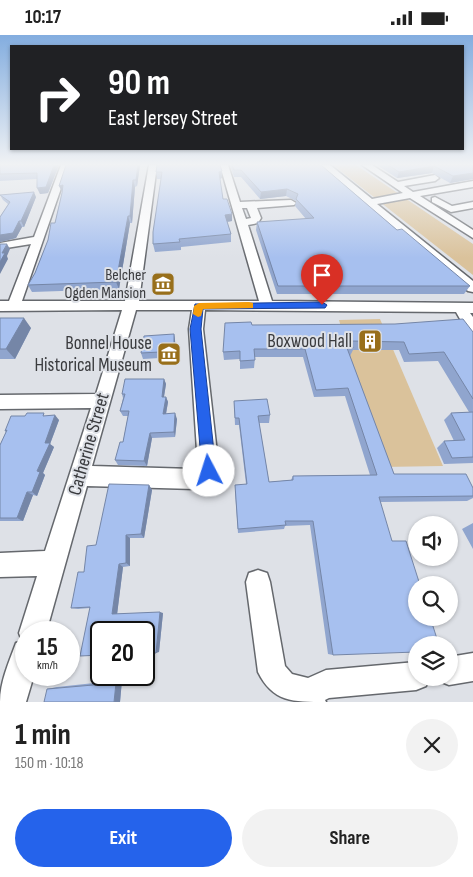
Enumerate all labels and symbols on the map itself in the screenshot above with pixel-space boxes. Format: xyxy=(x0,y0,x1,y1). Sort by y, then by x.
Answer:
pin xyxy=(301,254,343,305)
place label: Belcher Ogden Mansion xyxy=(65,266,146,303)
museum icon: Belcher Ogden Mansion xyxy=(150,271,176,297)
building icon: Boxwood Hall xyxy=(357,328,383,354)
place label: Boxwood Hall xyxy=(267,330,352,353)
place label: Bonnel House Historical Museum xyxy=(34,332,152,377)
museum icon: Bonnel House Historical Museum xyxy=(156,341,182,367)
street label: Catherine Street xyxy=(63,390,115,498)
position arrow xyxy=(182,444,234,496)
speed limit sign: 20 xyxy=(90,621,155,686)

